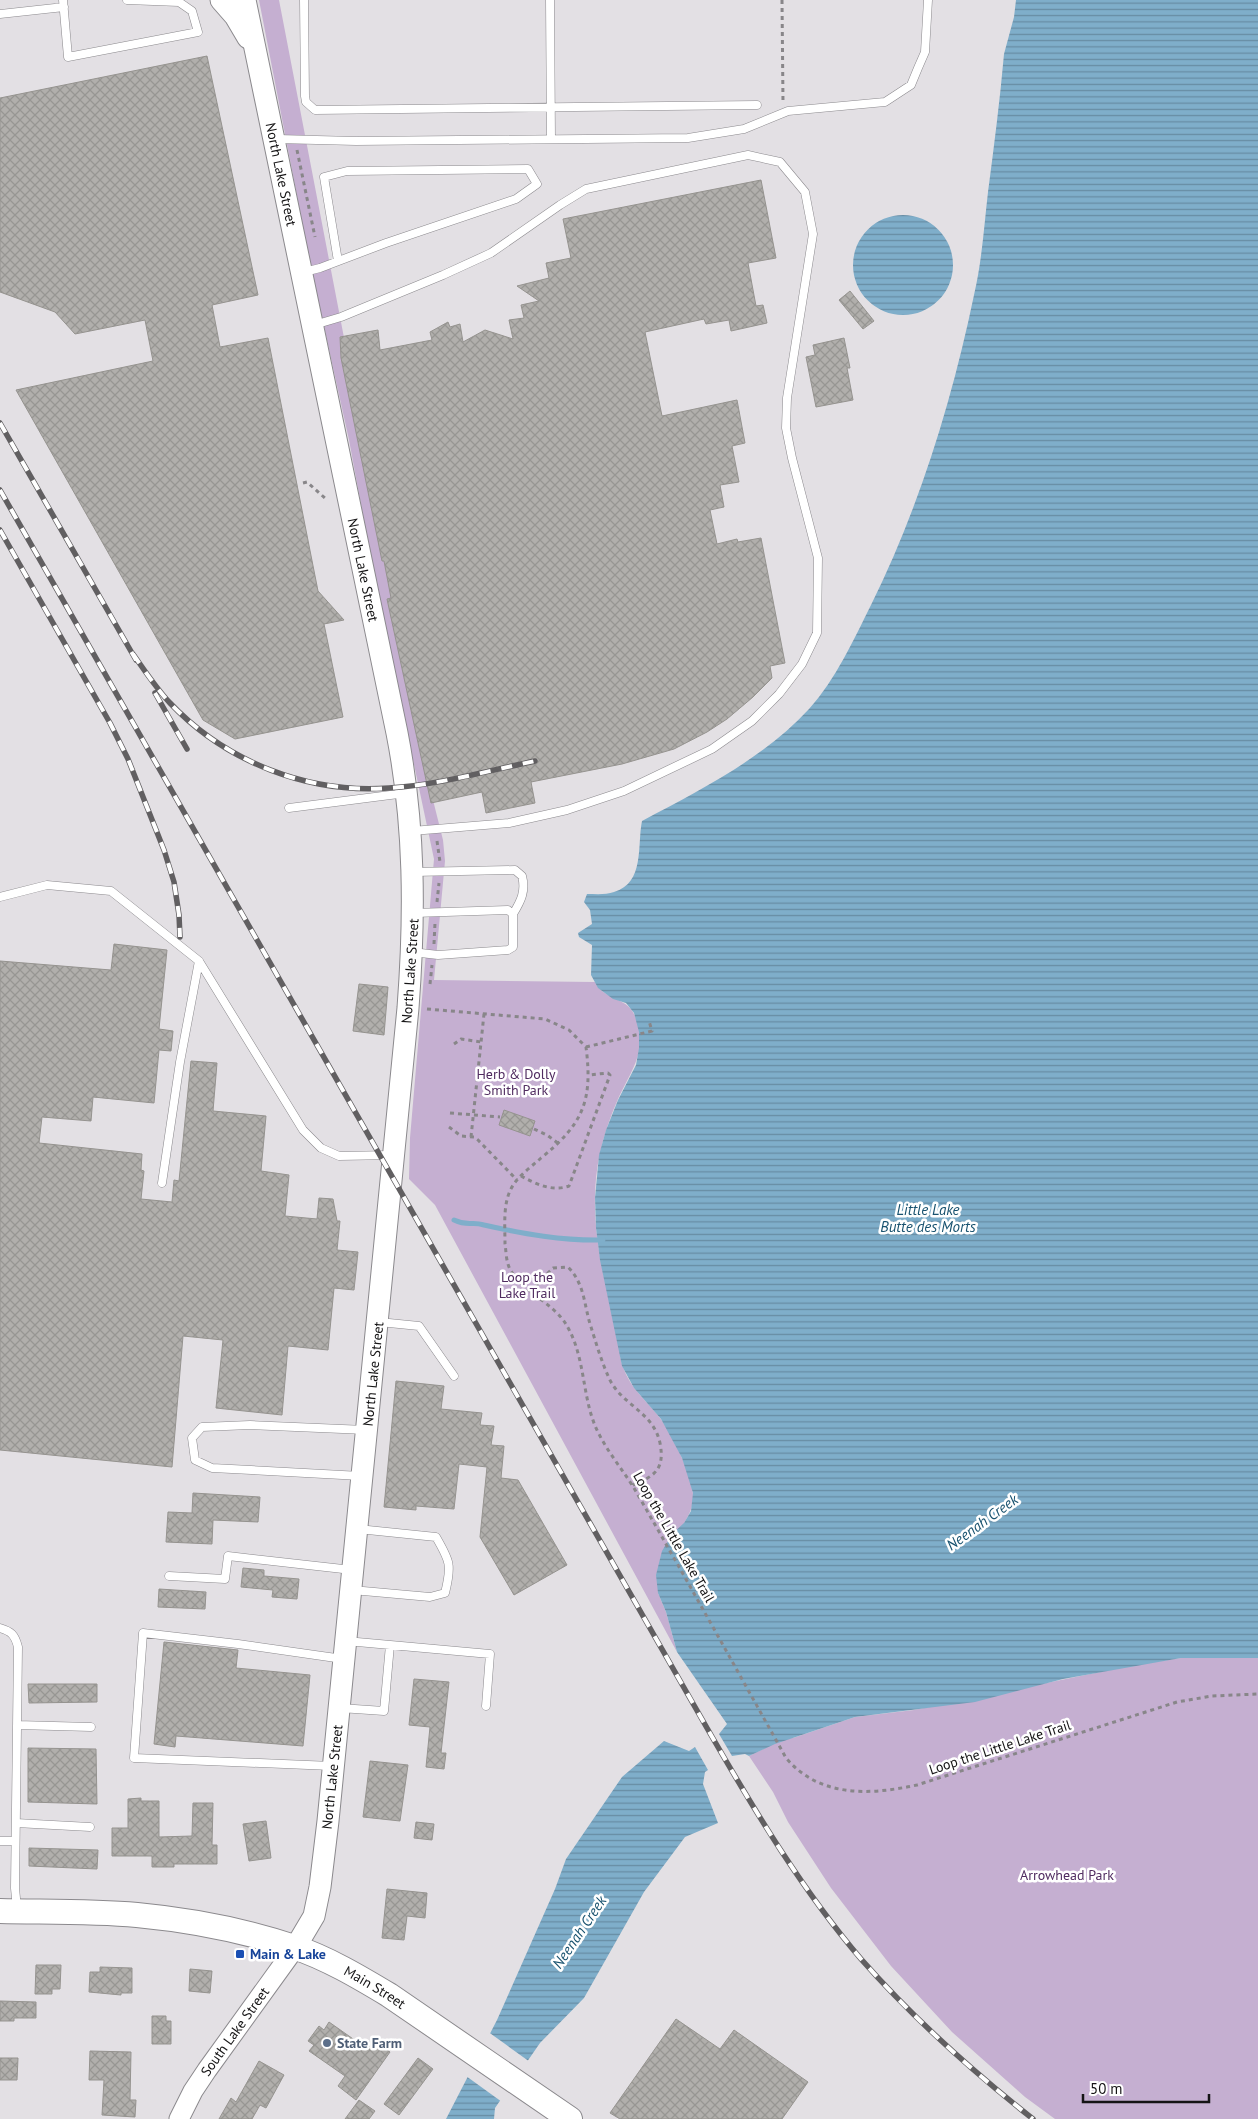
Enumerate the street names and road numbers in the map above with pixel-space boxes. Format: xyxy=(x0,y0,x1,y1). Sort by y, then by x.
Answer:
street label: North Lake Street xyxy=(262,121,301,228)
street label: North Lake Street xyxy=(344,516,383,624)
street label: North Lake Street xyxy=(397,918,423,1024)
street label: North Lake Street xyxy=(359,1320,387,1427)
street label: Loop the Little Lake Trail xyxy=(629,1468,719,1606)
street label: Loop the Little Lake Trail xyxy=(927,1716,1073,1778)
street label: North Lake Street xyxy=(318,1723,346,1830)
street label: Main Street xyxy=(341,1962,409,2013)
street label: South Lake Street xyxy=(196,1983,273,2080)

